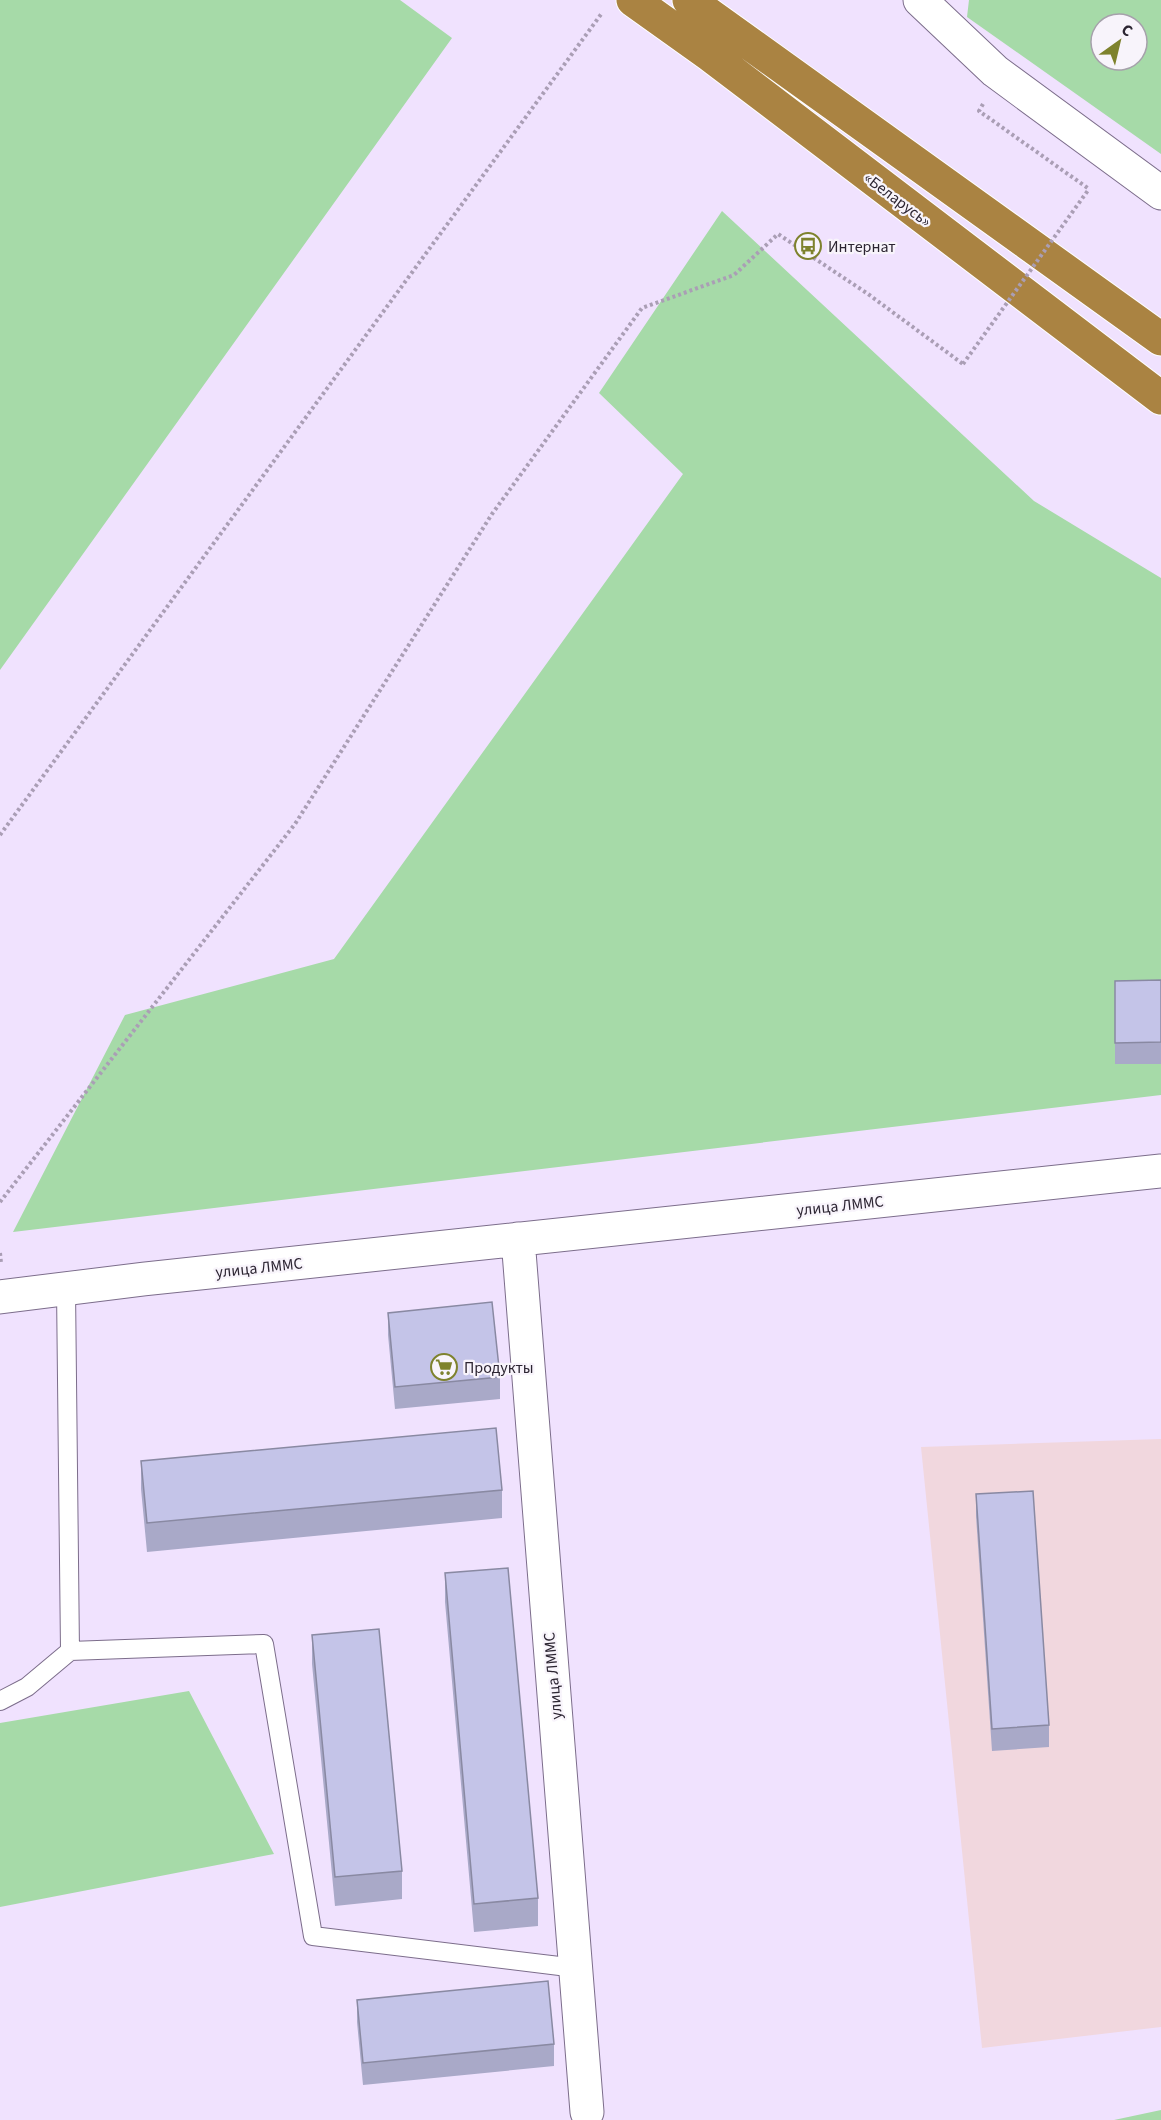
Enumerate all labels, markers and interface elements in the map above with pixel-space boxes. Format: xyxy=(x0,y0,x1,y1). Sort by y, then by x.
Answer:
north arrow xyxy=(1089,12,1149,72)
text: С xyxy=(1117,19,1137,42)
street label: «Беларусь» xyxy=(859,167,936,232)
bus stop icon: Интернат xyxy=(793,231,823,261)
place label: Интернат xyxy=(828,236,896,258)
street label: улица ЛММС xyxy=(795,1190,885,1222)
street label: улица ЛММС xyxy=(214,1252,304,1284)
supermarket icon: Продукты xyxy=(429,1352,459,1382)
place label: Продукты xyxy=(464,1357,534,1379)
street label: улица ЛММС xyxy=(538,1631,568,1721)

